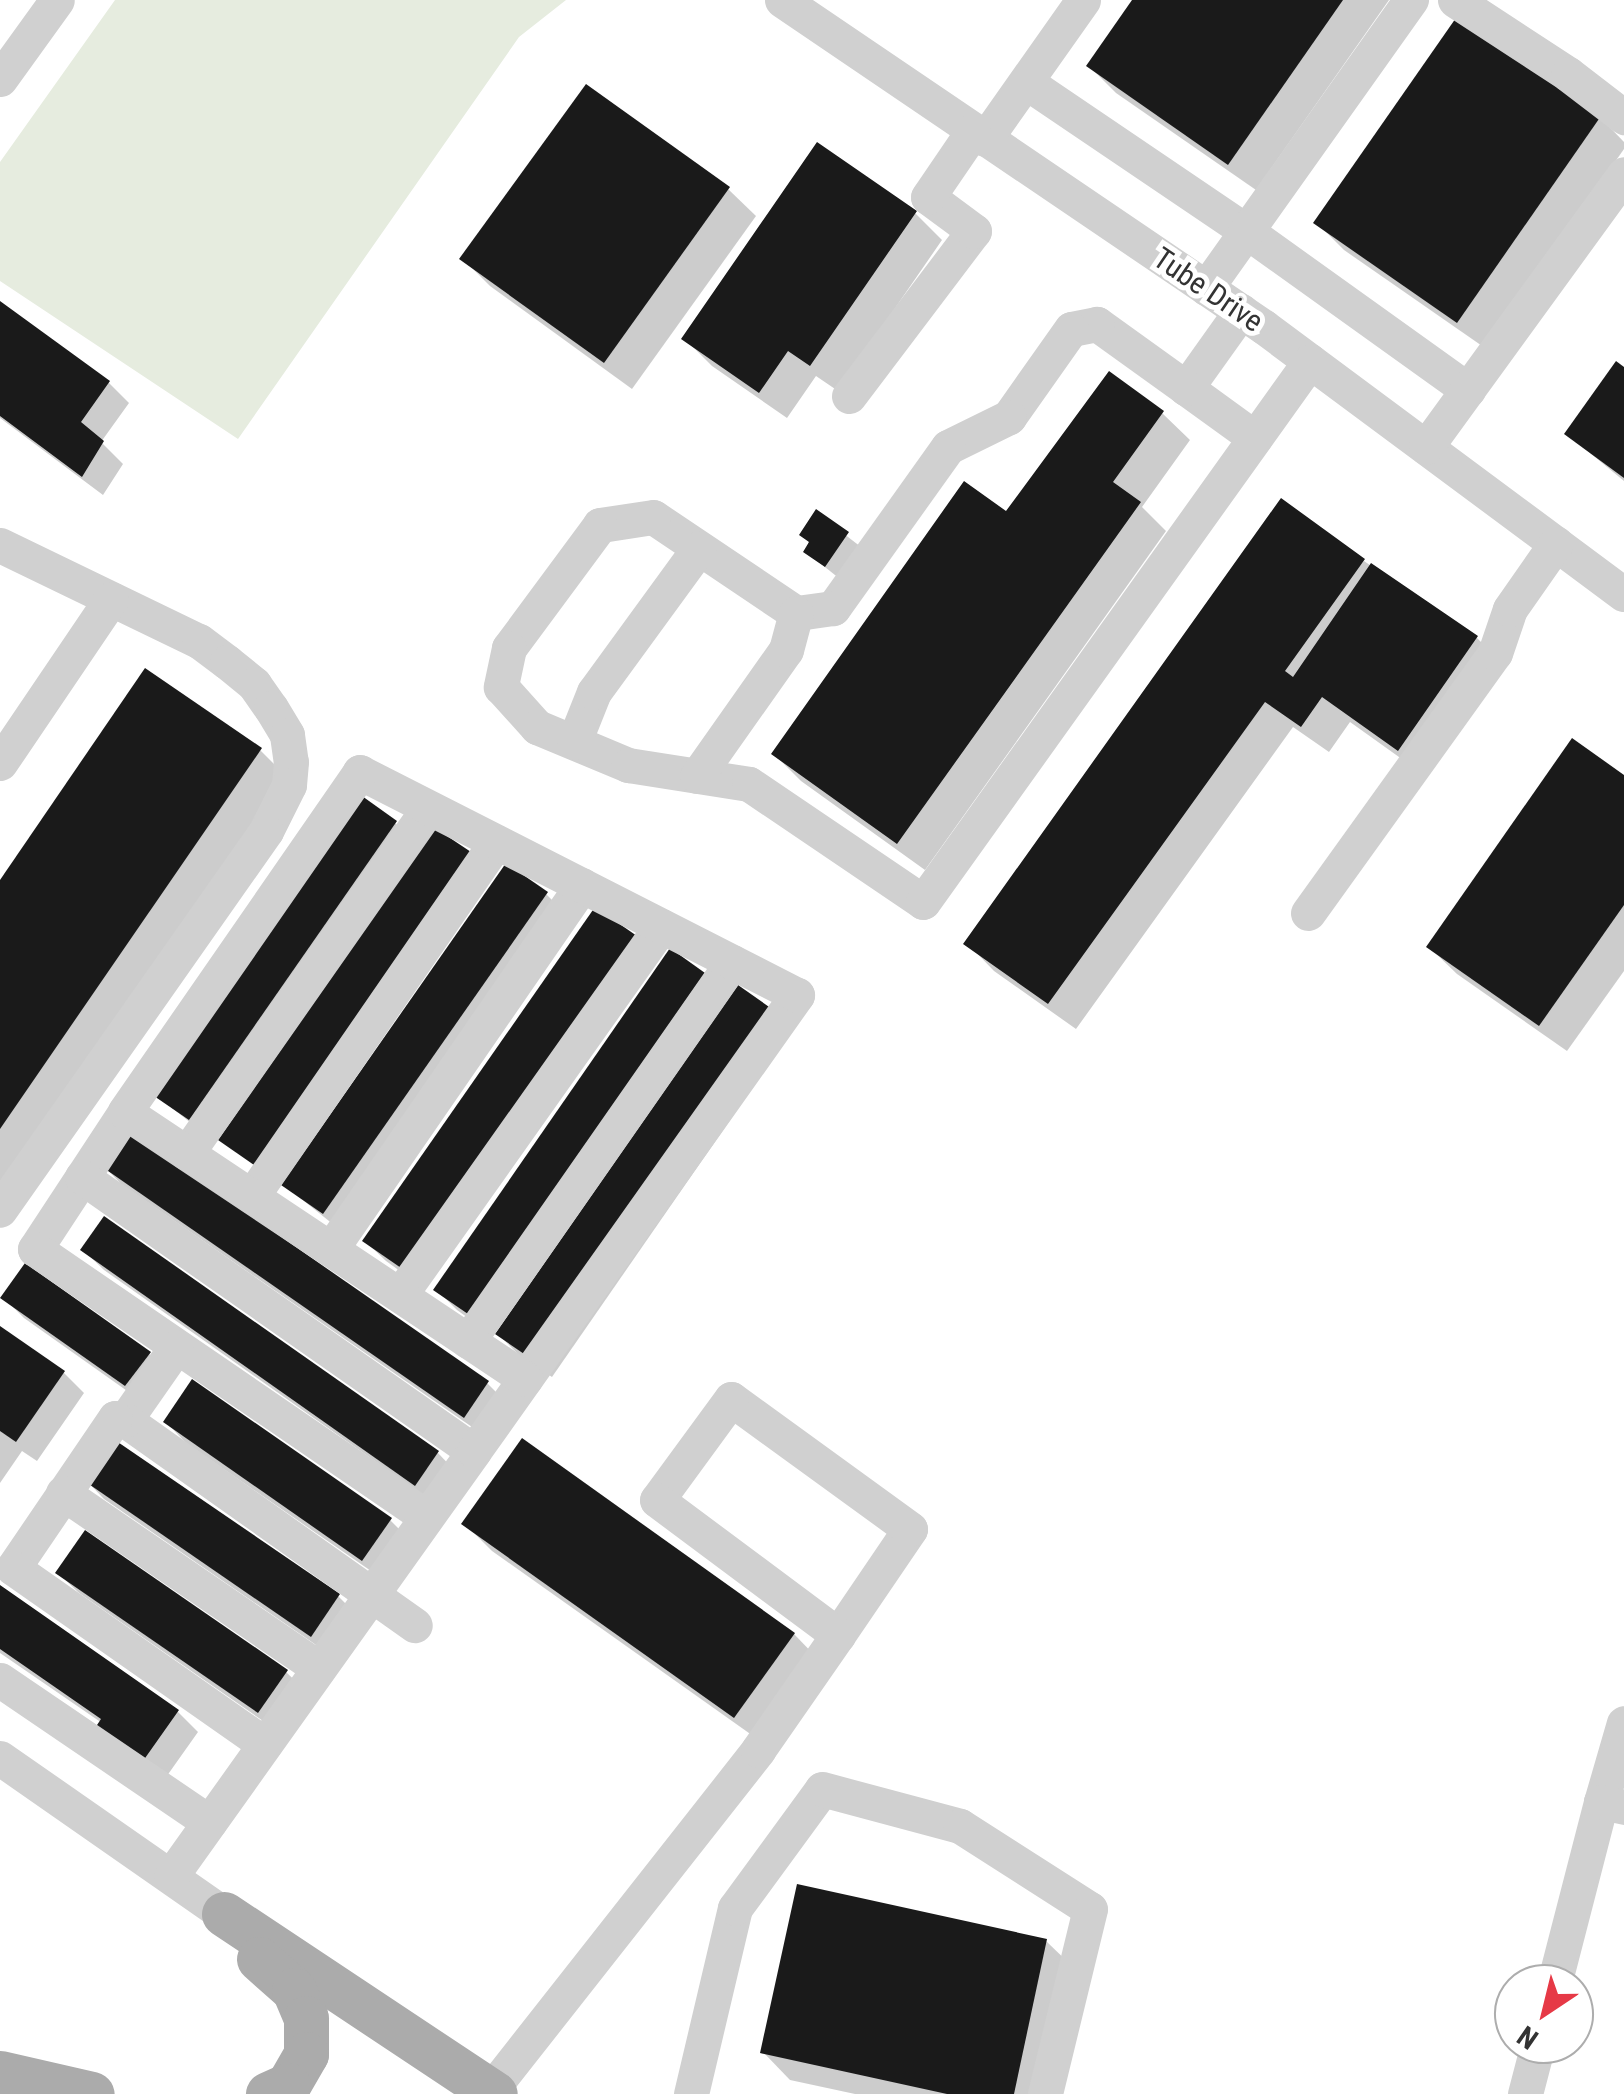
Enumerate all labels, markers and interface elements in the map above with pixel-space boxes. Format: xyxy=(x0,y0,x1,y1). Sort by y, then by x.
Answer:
street label: Tube Drive xyxy=(1146,240,1270,340)
north arrow xyxy=(1494,1964,1594,2064)
text: N xyxy=(1511,2019,1544,2056)

